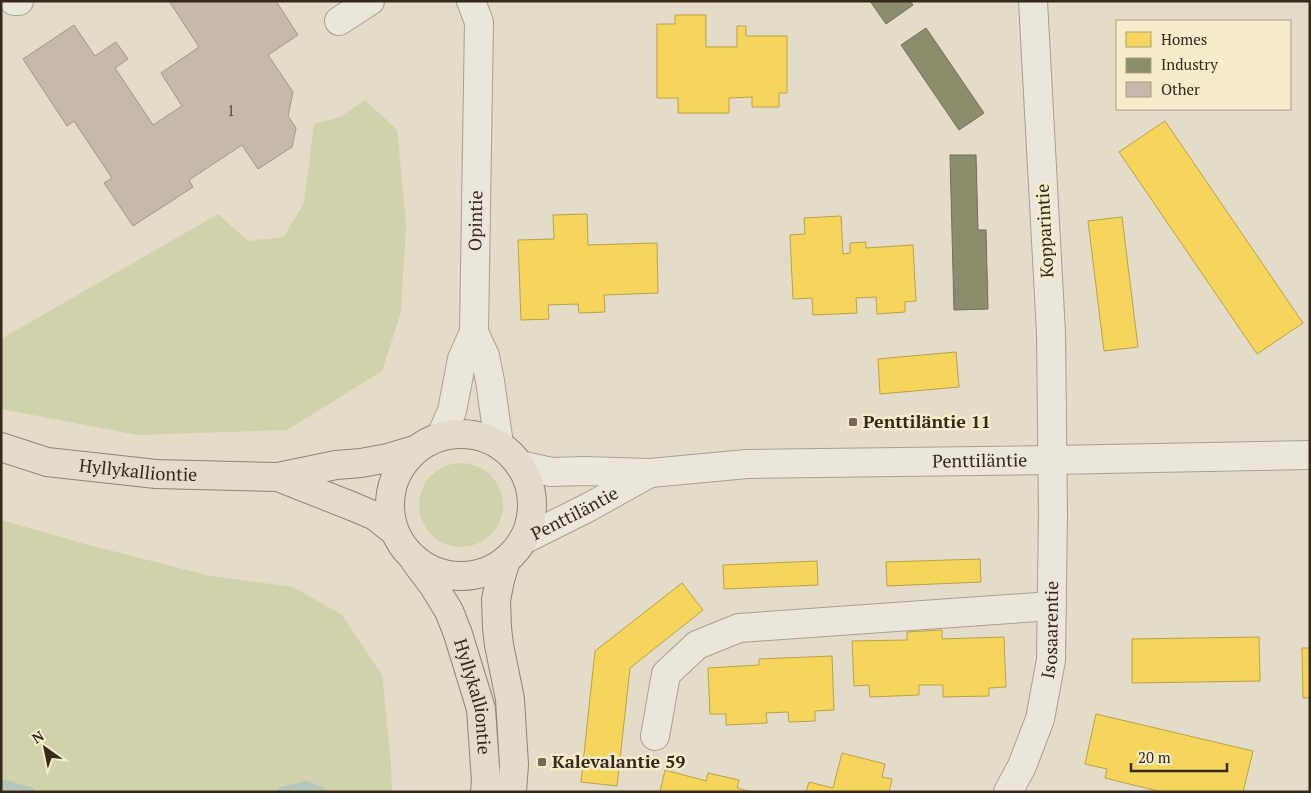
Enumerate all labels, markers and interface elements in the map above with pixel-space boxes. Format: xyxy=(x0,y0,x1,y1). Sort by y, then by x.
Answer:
legend xyxy=(1116,20,1291,110)
text: Homes xyxy=(1161,29,1207,49)
text: Industry xyxy=(1161,54,1218,74)
text: Other xyxy=(1161,79,1200,99)
house number: 1 xyxy=(227,100,235,120)
street label: Kopparintie xyxy=(1030,183,1058,279)
street label: Opintie xyxy=(462,190,487,251)
place label: Penttiläntie 11 xyxy=(863,409,991,433)
marker: Penttiläntie 11 xyxy=(847,416,859,428)
street label: Penttiläntie xyxy=(932,447,1027,473)
street label: Hyllykalliontie xyxy=(78,453,198,486)
street label: Penttiläntie xyxy=(527,480,622,545)
street label: Isosaarentie xyxy=(1035,581,1063,681)
street label: Hyllykalliontie xyxy=(449,635,497,755)
north arrow xyxy=(20,723,70,773)
text: N xyxy=(28,726,48,748)
scale bar xyxy=(1131,740,1227,772)
text: 20 m xyxy=(1138,747,1171,767)
place label: Kalevalantie 59 xyxy=(552,749,686,773)
marker: Kalevalantie 59 xyxy=(536,756,548,768)

